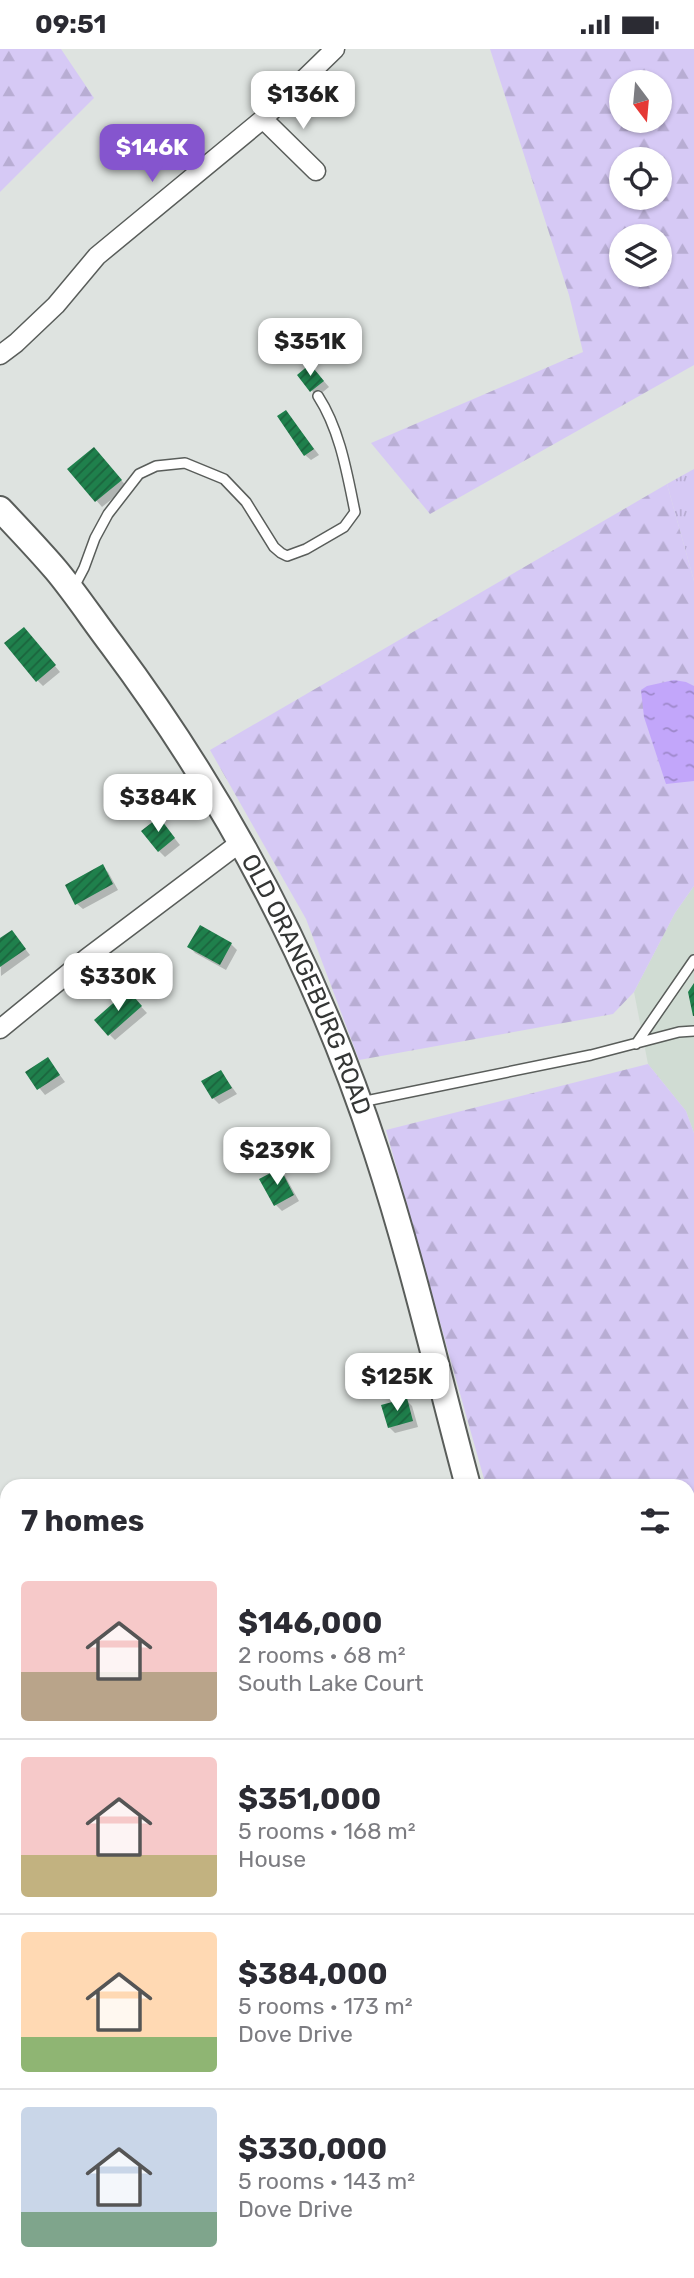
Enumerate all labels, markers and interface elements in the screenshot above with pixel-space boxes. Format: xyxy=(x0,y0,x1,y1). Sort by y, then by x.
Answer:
text: 09:51 xyxy=(35,9,106,40)
north arrow xyxy=(609,70,672,133)
map controls xyxy=(609,70,672,287)
pin: $136K xyxy=(254,71,352,131)
text: $136K xyxy=(267,80,339,108)
pin: $146K xyxy=(103,125,201,184)
text: $146K xyxy=(116,133,188,161)
button: locate xyxy=(609,147,672,210)
button: layers xyxy=(609,224,672,287)
pin: $351K xyxy=(261,319,359,378)
text: $351K xyxy=(274,327,346,355)
pin: $384K xyxy=(109,775,207,834)
text: $384K xyxy=(119,783,197,811)
street label: OLD ORANGEBURG ROAD xyxy=(236,849,377,1119)
pin: $330K xyxy=(69,953,167,1013)
text: $330K xyxy=(80,962,156,990)
pin: $239K xyxy=(228,1127,326,1187)
text: $239K xyxy=(239,1136,315,1164)
pin: $125K xyxy=(348,1353,446,1413)
text: $125K xyxy=(361,1362,433,1390)
icon: filters xyxy=(636,1502,674,1540)
text: 7 homes xyxy=(21,1503,144,1539)
text: $146,000 xyxy=(238,1605,382,1641)
icon: home xyxy=(77,1609,161,1693)
text: 2 rooms · 68 m² xyxy=(238,1641,406,1669)
text: South Lake Court xyxy=(238,1669,424,1697)
text: $351,000 xyxy=(238,1781,381,1817)
icon: home xyxy=(77,1785,161,1869)
text: 5 rooms · 168 m² xyxy=(238,1817,416,1845)
text: House xyxy=(238,1845,306,1873)
text: $384,000 xyxy=(238,1956,388,1992)
icon: home xyxy=(77,1960,161,2044)
text: 5 rooms · 173 m² xyxy=(238,1992,413,2020)
text: Dove Drive xyxy=(238,2020,353,2048)
text: $330,000 xyxy=(238,2131,387,2167)
icon: home xyxy=(77,2135,161,2219)
text: 5 rooms · 143 m² xyxy=(238,2167,415,2195)
text: Dove Drive xyxy=(238,2195,353,2223)

